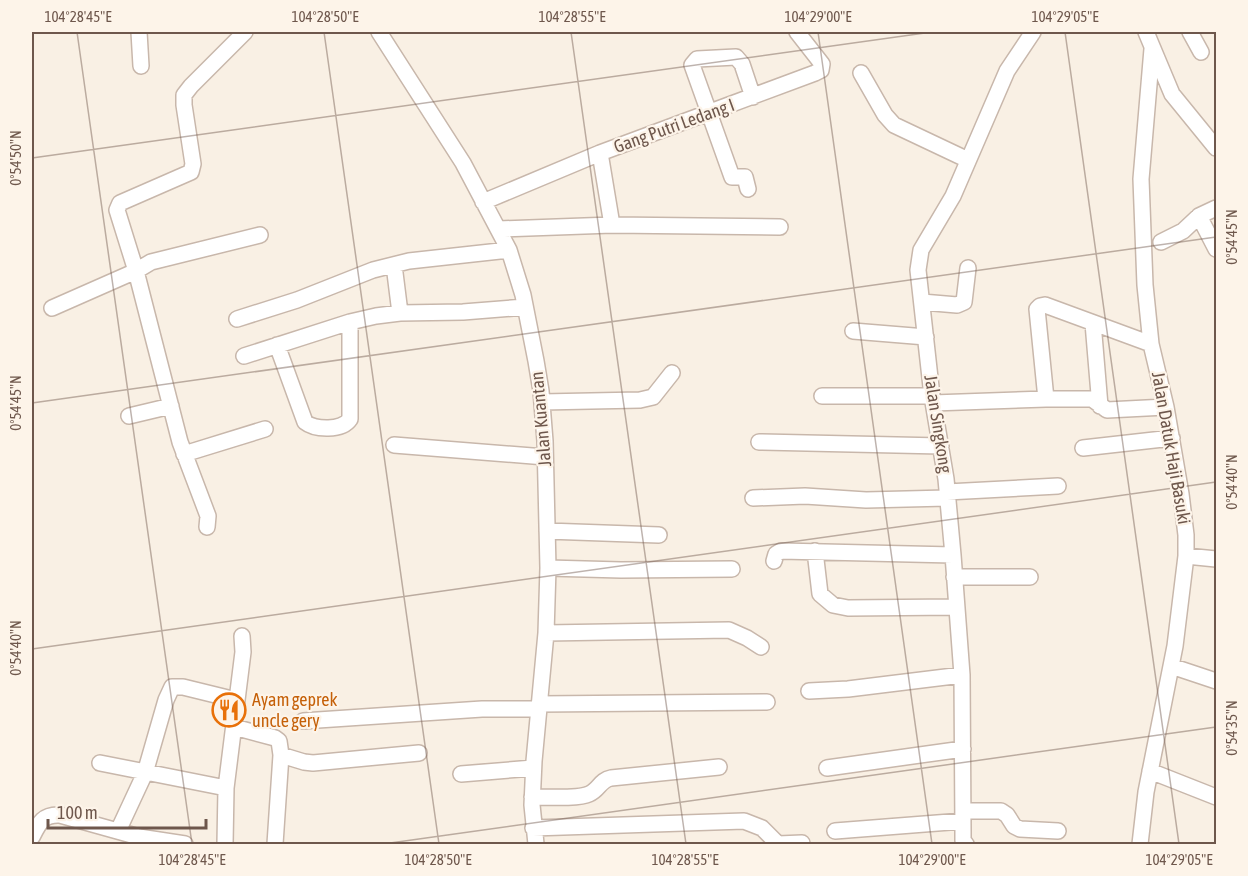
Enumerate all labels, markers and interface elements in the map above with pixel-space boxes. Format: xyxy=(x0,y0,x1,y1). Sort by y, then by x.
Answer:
text: 104°28'45"E xyxy=(44,8,112,25)
text: 104°28'50"E xyxy=(291,8,359,25)
text: 104°28'55"E xyxy=(538,8,606,25)
text: 104°29'00"E xyxy=(784,8,852,25)
text: 104°29'05"E xyxy=(1031,8,1099,25)
street label: Gang Putri Ledang I xyxy=(611,94,737,157)
text: 0°54'50"N xyxy=(7,130,24,186)
text: 0°54'45"N xyxy=(1223,209,1240,265)
street label: Jalan Datuk Haji Basuki xyxy=(1148,370,1195,526)
street label: Jalan Kuantan xyxy=(526,371,555,467)
street label: Jalan Singkong xyxy=(920,373,957,475)
text: 0°54'45"N xyxy=(7,375,24,431)
text: 0°54'40"N xyxy=(1223,454,1240,510)
text: 0°54'40"N xyxy=(7,620,24,676)
place label: Ayam geprek uncle gery xyxy=(252,689,337,731)
restaurant icon: Ayam geprek uncle gery xyxy=(211,692,247,728)
text: 0°54'35"N xyxy=(1223,700,1240,756)
scale bar xyxy=(48,792,206,830)
text: 100 m xyxy=(57,802,98,823)
text: 104°28'45"E xyxy=(158,851,226,868)
text: 104°28'50"E xyxy=(404,851,472,868)
text: 104°28'55"E xyxy=(651,851,719,868)
text: 104°29'00"E xyxy=(898,851,966,868)
text: 104°29'05"E xyxy=(1145,851,1213,868)

